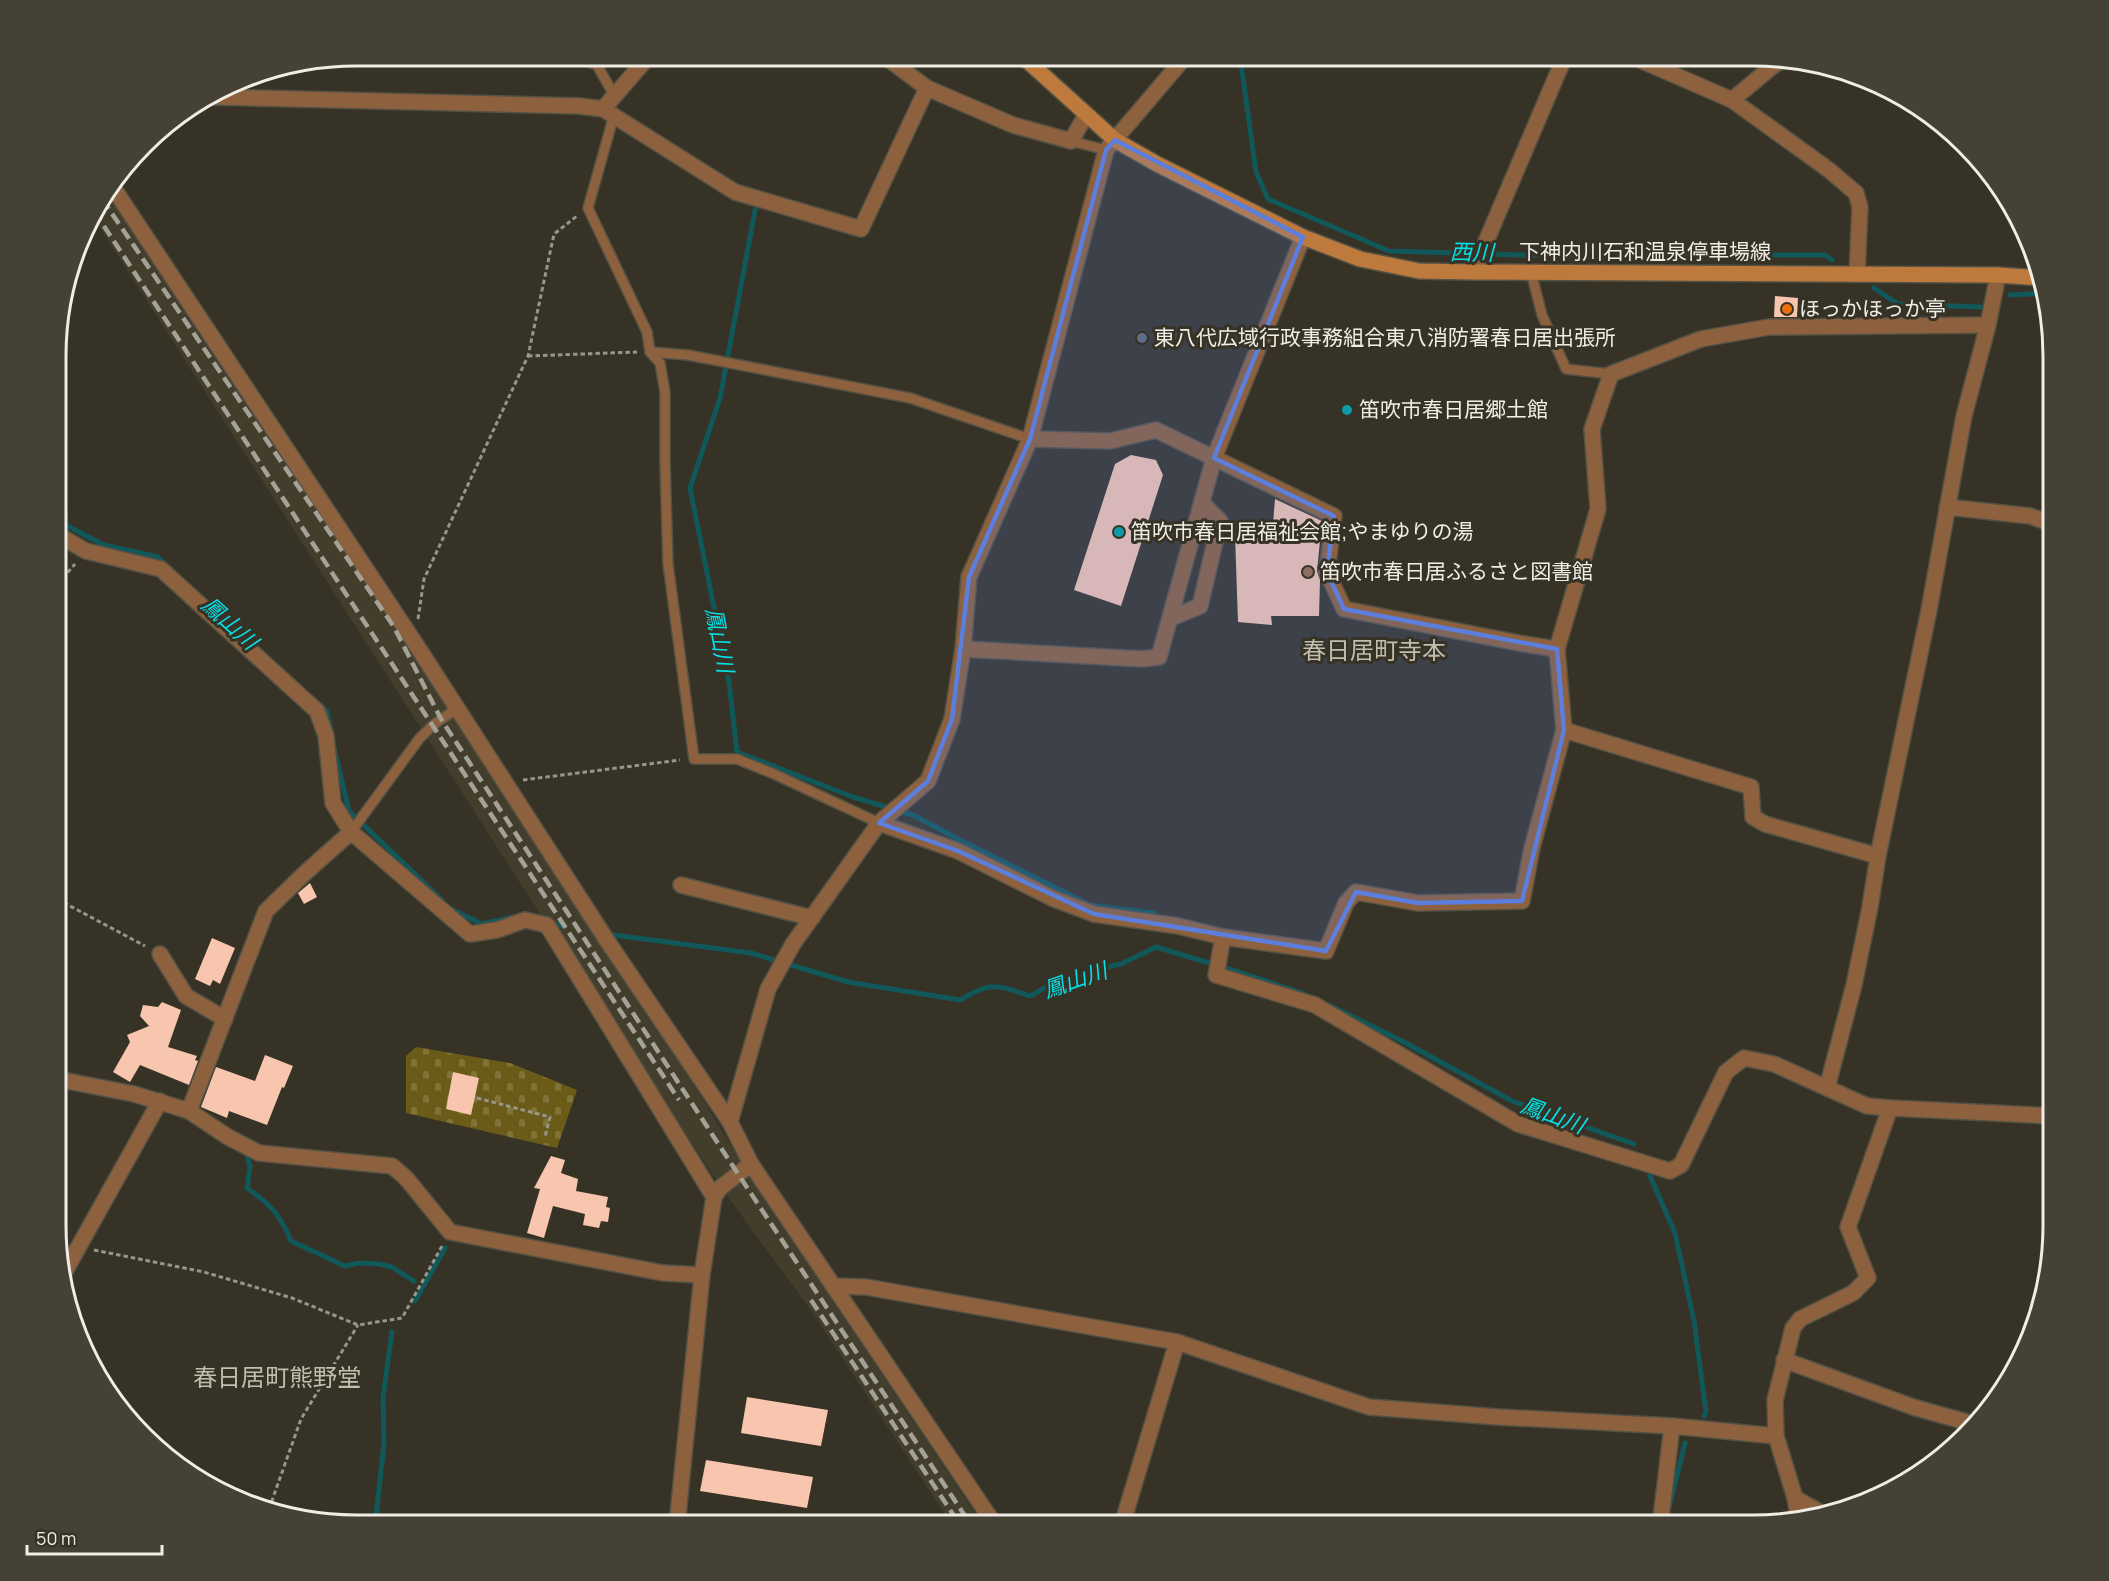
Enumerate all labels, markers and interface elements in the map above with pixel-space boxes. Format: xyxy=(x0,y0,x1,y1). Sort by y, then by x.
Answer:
water label: 西川 xyxy=(1450,237,1496,267)
street label: 下神内川石和温泉停車場線 xyxy=(1519,237,1771,265)
place label: ほっかほっか亭 xyxy=(1799,294,1946,322)
marker: ほっかほっか亭 xyxy=(1780,302,1794,316)
place label: 東八代広域行政事務組合東八消防署春日居出張所 xyxy=(1154,323,1616,351)
marker: 東八代広域行政事務組合東八消防署春日居出張所 xyxy=(1135,331,1149,345)
place label: 笛吹市春日居郷土館 xyxy=(1359,395,1548,423)
marker: 笛吹市春日居郷土館 xyxy=(1340,403,1354,417)
place label: 笛吹市春日居福祉会館;やまゆりの湯 xyxy=(1131,517,1473,545)
marker: 笛吹市春日居福祉会館;やまゆりの湯 xyxy=(1112,525,1126,539)
place label: 笛吹市春日居ふるさと図書館 xyxy=(1320,557,1593,585)
marker: 笛吹市春日居ふるさと図書館 xyxy=(1301,565,1315,579)
water label: 鳳山川 xyxy=(195,590,266,658)
water label: 鳳山川 xyxy=(699,605,741,677)
district label: 春日居町寺本 xyxy=(1302,633,1446,666)
water label: 鳳山川 xyxy=(1039,954,1113,1005)
water label: 鳳山川 xyxy=(1517,1090,1591,1141)
district label: 春日居町熊野堂 xyxy=(193,1360,361,1393)
scale bar xyxy=(27,1518,162,1556)
text: 50 m xyxy=(36,1526,76,1550)

